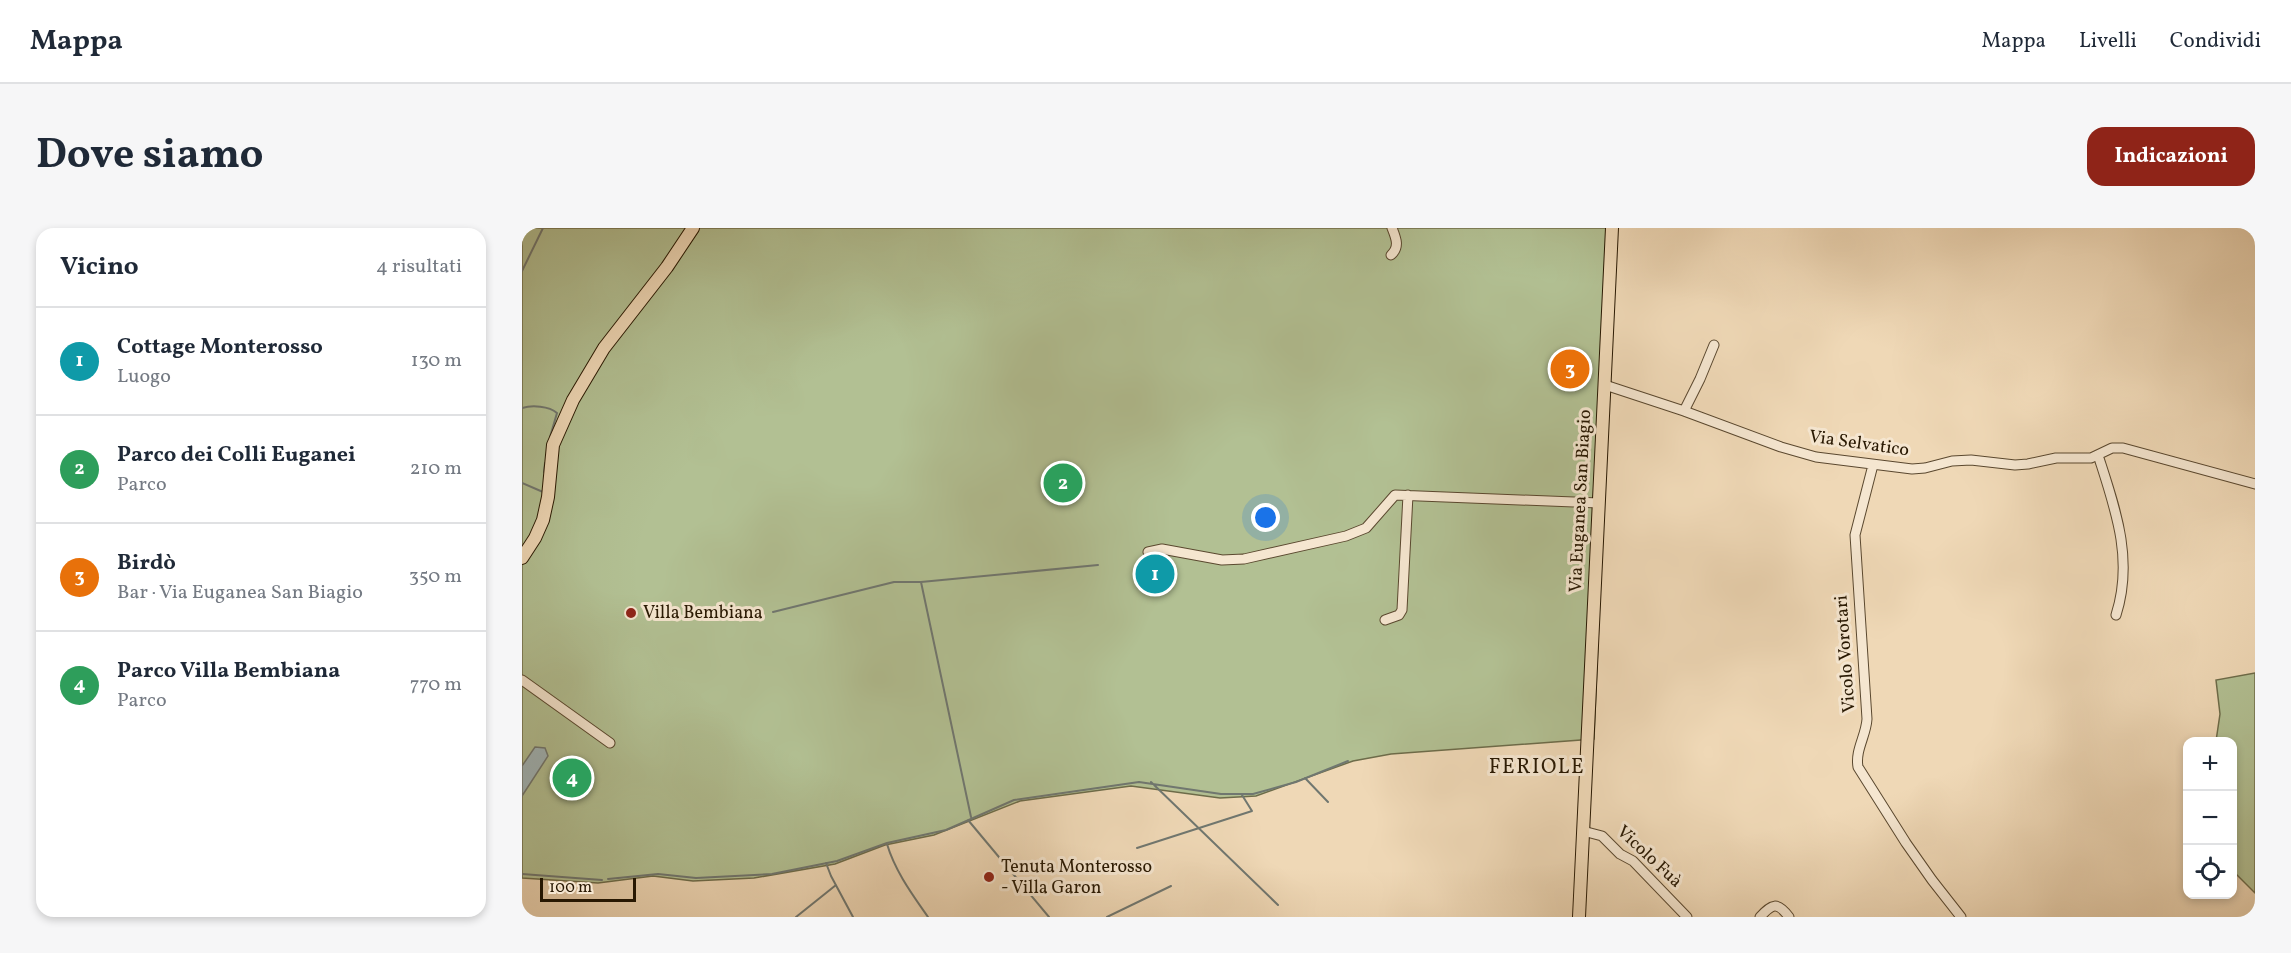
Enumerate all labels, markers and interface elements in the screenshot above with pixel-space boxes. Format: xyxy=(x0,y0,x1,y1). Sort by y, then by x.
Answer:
text: Mappa xyxy=(30,22,123,61)
text: Mappa xyxy=(1981,27,2046,56)
text: Livelli xyxy=(2079,27,2137,56)
text: Condividi xyxy=(2170,27,2261,56)
text: Dove siamo xyxy=(36,127,264,186)
button: Indicazioni xyxy=(2087,127,2255,186)
text: Vicino xyxy=(60,249,139,285)
text: 4 risultati xyxy=(376,253,462,281)
text: Cottage Monterosso xyxy=(117,332,323,363)
pin: 3 xyxy=(1550,346,1590,392)
text: 1 xyxy=(75,347,84,375)
text: 130 m xyxy=(411,347,462,375)
text: Luogo xyxy=(117,363,171,391)
street label: Via Euganea San Biagio xyxy=(1564,409,1598,593)
street label: Via Selvatico xyxy=(1807,425,1911,463)
text: Parco dei Colli Euganei xyxy=(117,440,356,471)
text: 2 xyxy=(74,455,85,483)
text: 210 m xyxy=(410,455,462,483)
pin: 2 xyxy=(1044,460,1082,506)
text: Parco xyxy=(117,471,167,499)
your location xyxy=(1251,503,1280,532)
text: Birdò xyxy=(117,548,176,579)
pin: 1 xyxy=(1136,552,1174,596)
text: 3 xyxy=(74,563,85,591)
text: 350 m xyxy=(409,563,462,591)
text: Bar · Via Euganea San Biagio xyxy=(117,579,363,607)
street label: Vicolo Vorotari xyxy=(1829,594,1863,714)
place label: Villa Bembiana xyxy=(643,601,763,626)
marker: Villa Bembiana xyxy=(624,606,638,620)
text: Parco Villa Bembiana xyxy=(117,656,340,687)
text: 4 xyxy=(73,671,86,699)
text: 770 m xyxy=(410,671,462,699)
text: Parco xyxy=(117,687,167,715)
map controls xyxy=(2183,737,2237,899)
button: + xyxy=(2183,737,2237,791)
district label: FERIOLE xyxy=(1489,753,1585,782)
pin: 4 xyxy=(553,756,592,800)
button: − xyxy=(2183,791,2237,845)
street label: Vicolo Fuà xyxy=(1611,820,1687,894)
button: locate xyxy=(2183,845,2237,899)
place label: Tenuta Monterosso - Villa Garon xyxy=(1001,855,1152,901)
marker: Tenuta Monterosso - Villa Garon xyxy=(982,870,996,884)
scale bar xyxy=(540,875,636,902)
text: 100 m xyxy=(549,877,592,899)

